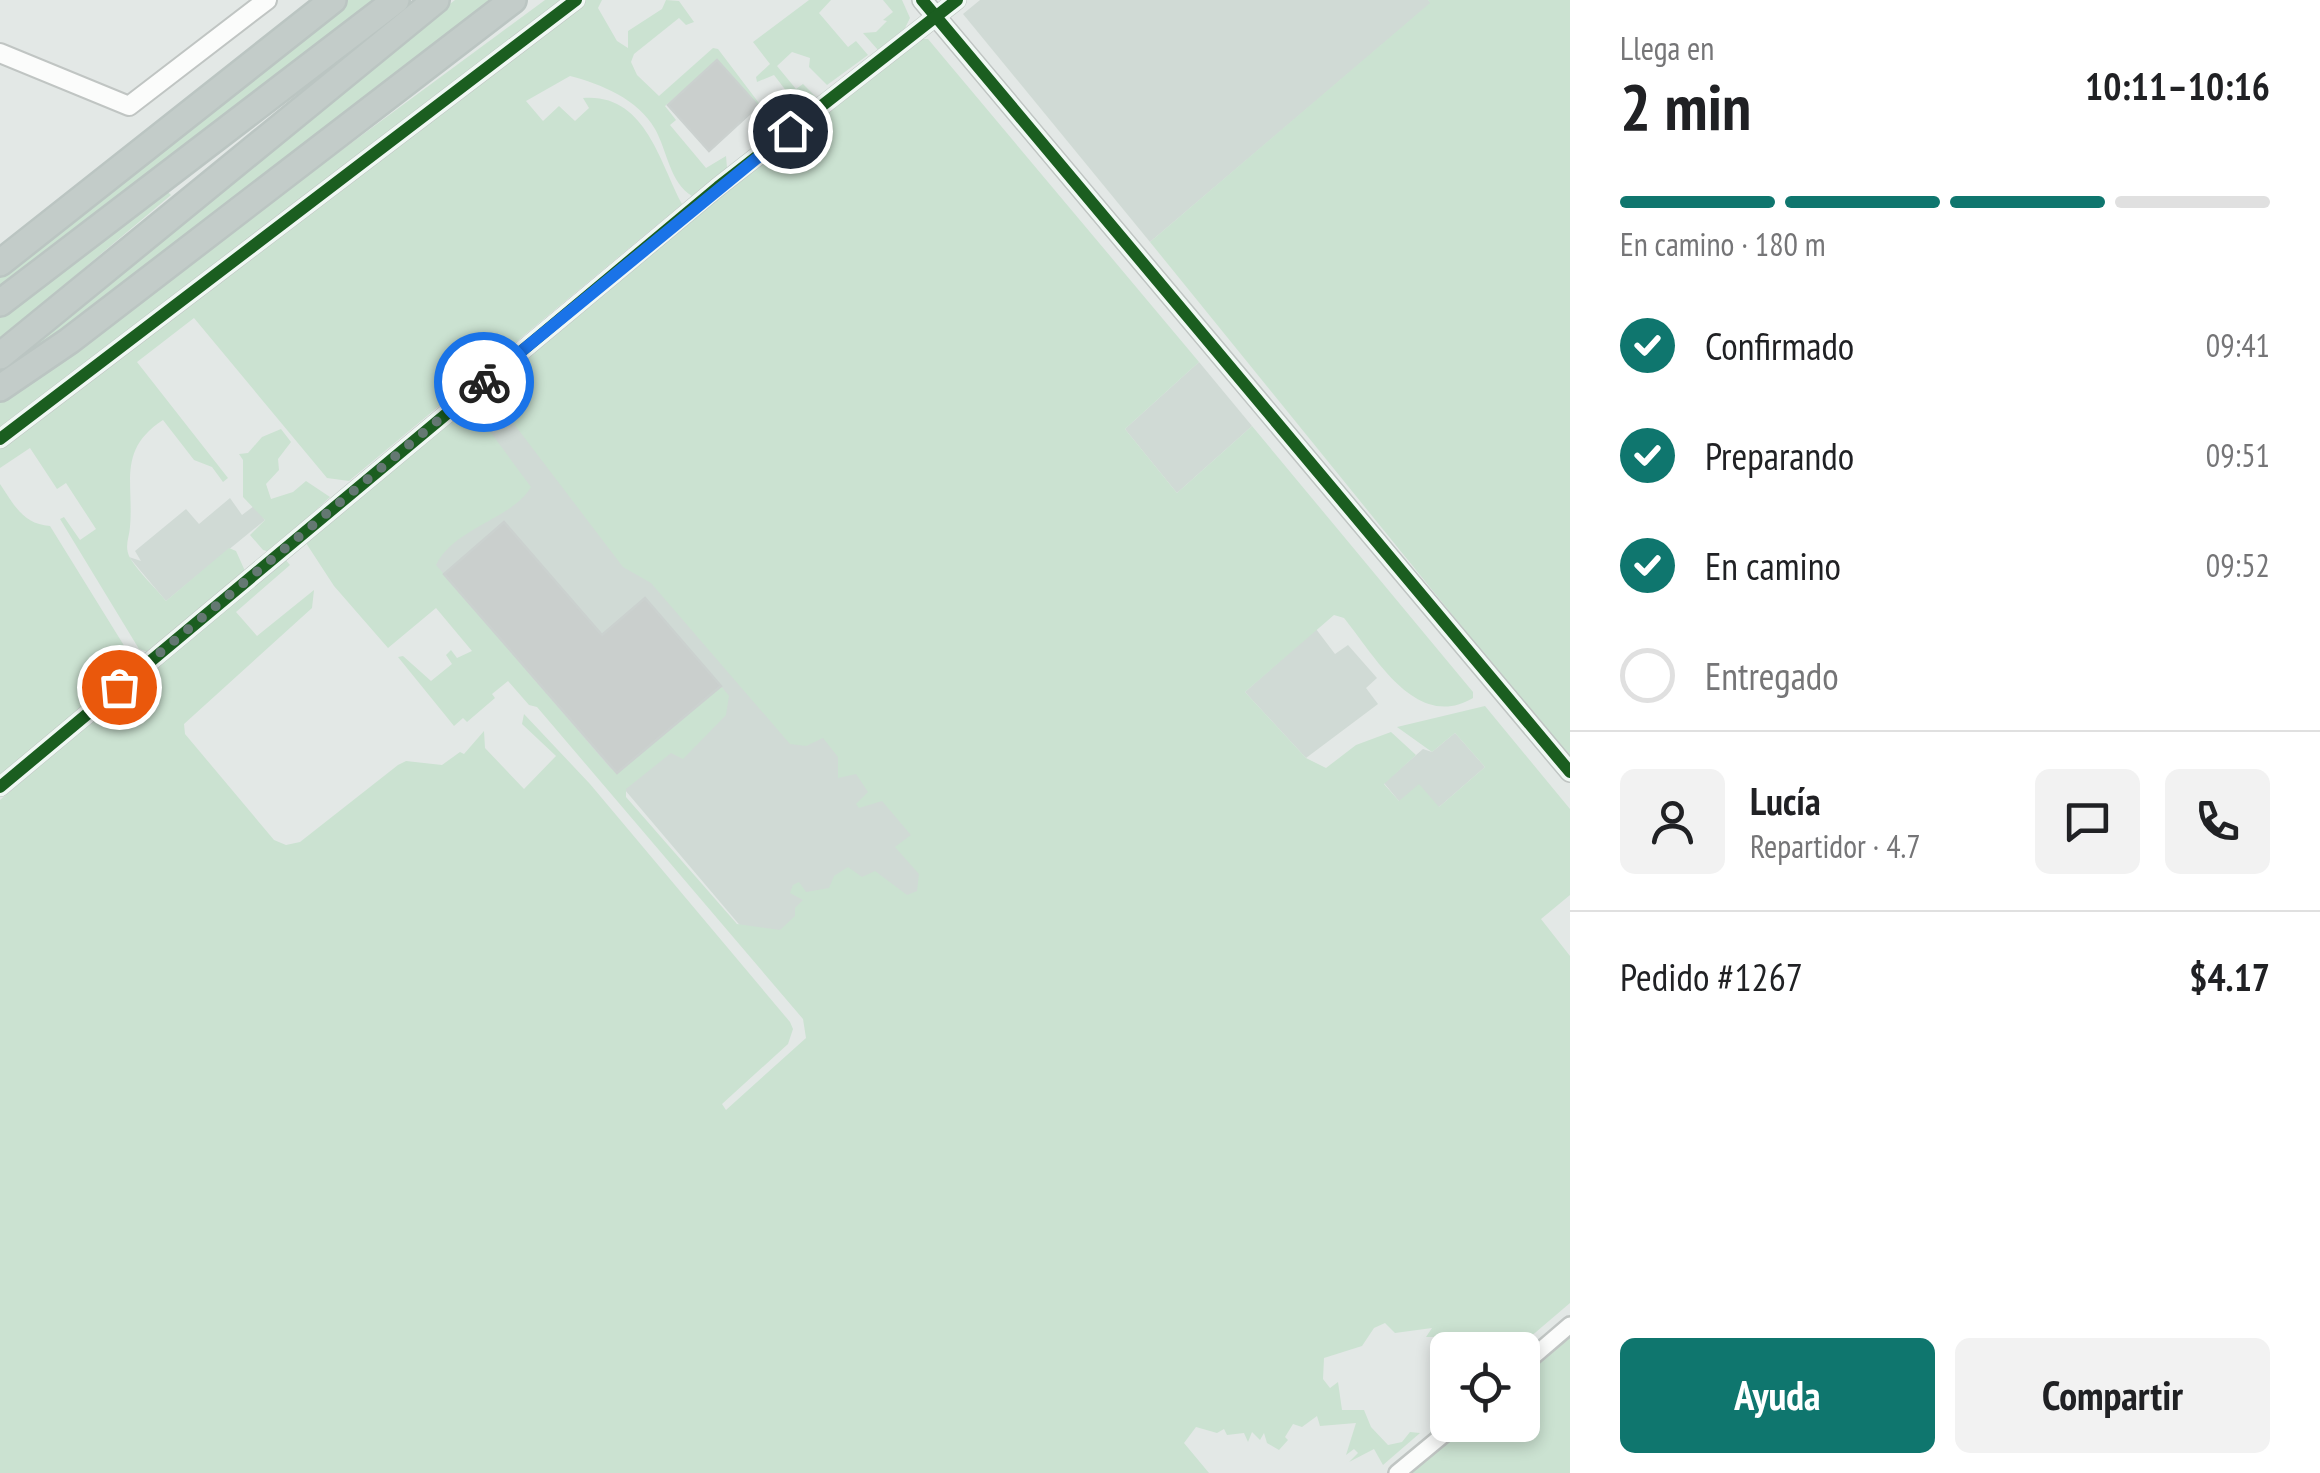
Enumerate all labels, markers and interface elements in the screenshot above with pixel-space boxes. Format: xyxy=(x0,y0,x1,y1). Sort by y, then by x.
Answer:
text: Llega en xyxy=(1620,27,1714,69)
text: 10:11–10:16 xyxy=(2085,61,2270,110)
text: 2 min xyxy=(1620,64,1751,148)
pin xyxy=(748,89,833,174)
icon: home xyxy=(763,104,818,159)
text: En camino · 180 m xyxy=(1620,223,1826,265)
icon: check xyxy=(1620,318,1675,373)
text: Confirmado xyxy=(1705,321,1854,370)
text: 09:41 xyxy=(2206,324,2270,366)
courier xyxy=(434,332,534,432)
icon: bike xyxy=(457,355,512,410)
icon: check xyxy=(1620,428,1675,483)
text: Preparando xyxy=(1705,431,1854,480)
text: 09:51 xyxy=(2206,434,2270,476)
icon: check xyxy=(1620,538,1675,593)
text: En camino xyxy=(1705,541,1841,590)
text: 09:52 xyxy=(2206,544,2270,586)
pin xyxy=(77,645,162,730)
text: Entregado xyxy=(1705,651,1839,700)
icon: bag xyxy=(92,660,147,715)
button: person xyxy=(1620,769,1725,874)
button: chat xyxy=(2035,769,2140,874)
button: phone xyxy=(2165,769,2270,874)
text: Lucía xyxy=(1750,776,1821,825)
text: Repartidor · 4.7 xyxy=(1750,825,1921,867)
text: Pedido #1267 xyxy=(1620,952,1803,1001)
text: $4.17 xyxy=(2189,952,2270,1001)
map controls xyxy=(1430,1332,1540,1442)
button: locate xyxy=(1430,1332,1540,1442)
button: Ayuda xyxy=(1620,1338,1935,1453)
button: Compartir xyxy=(1955,1338,2270,1453)

